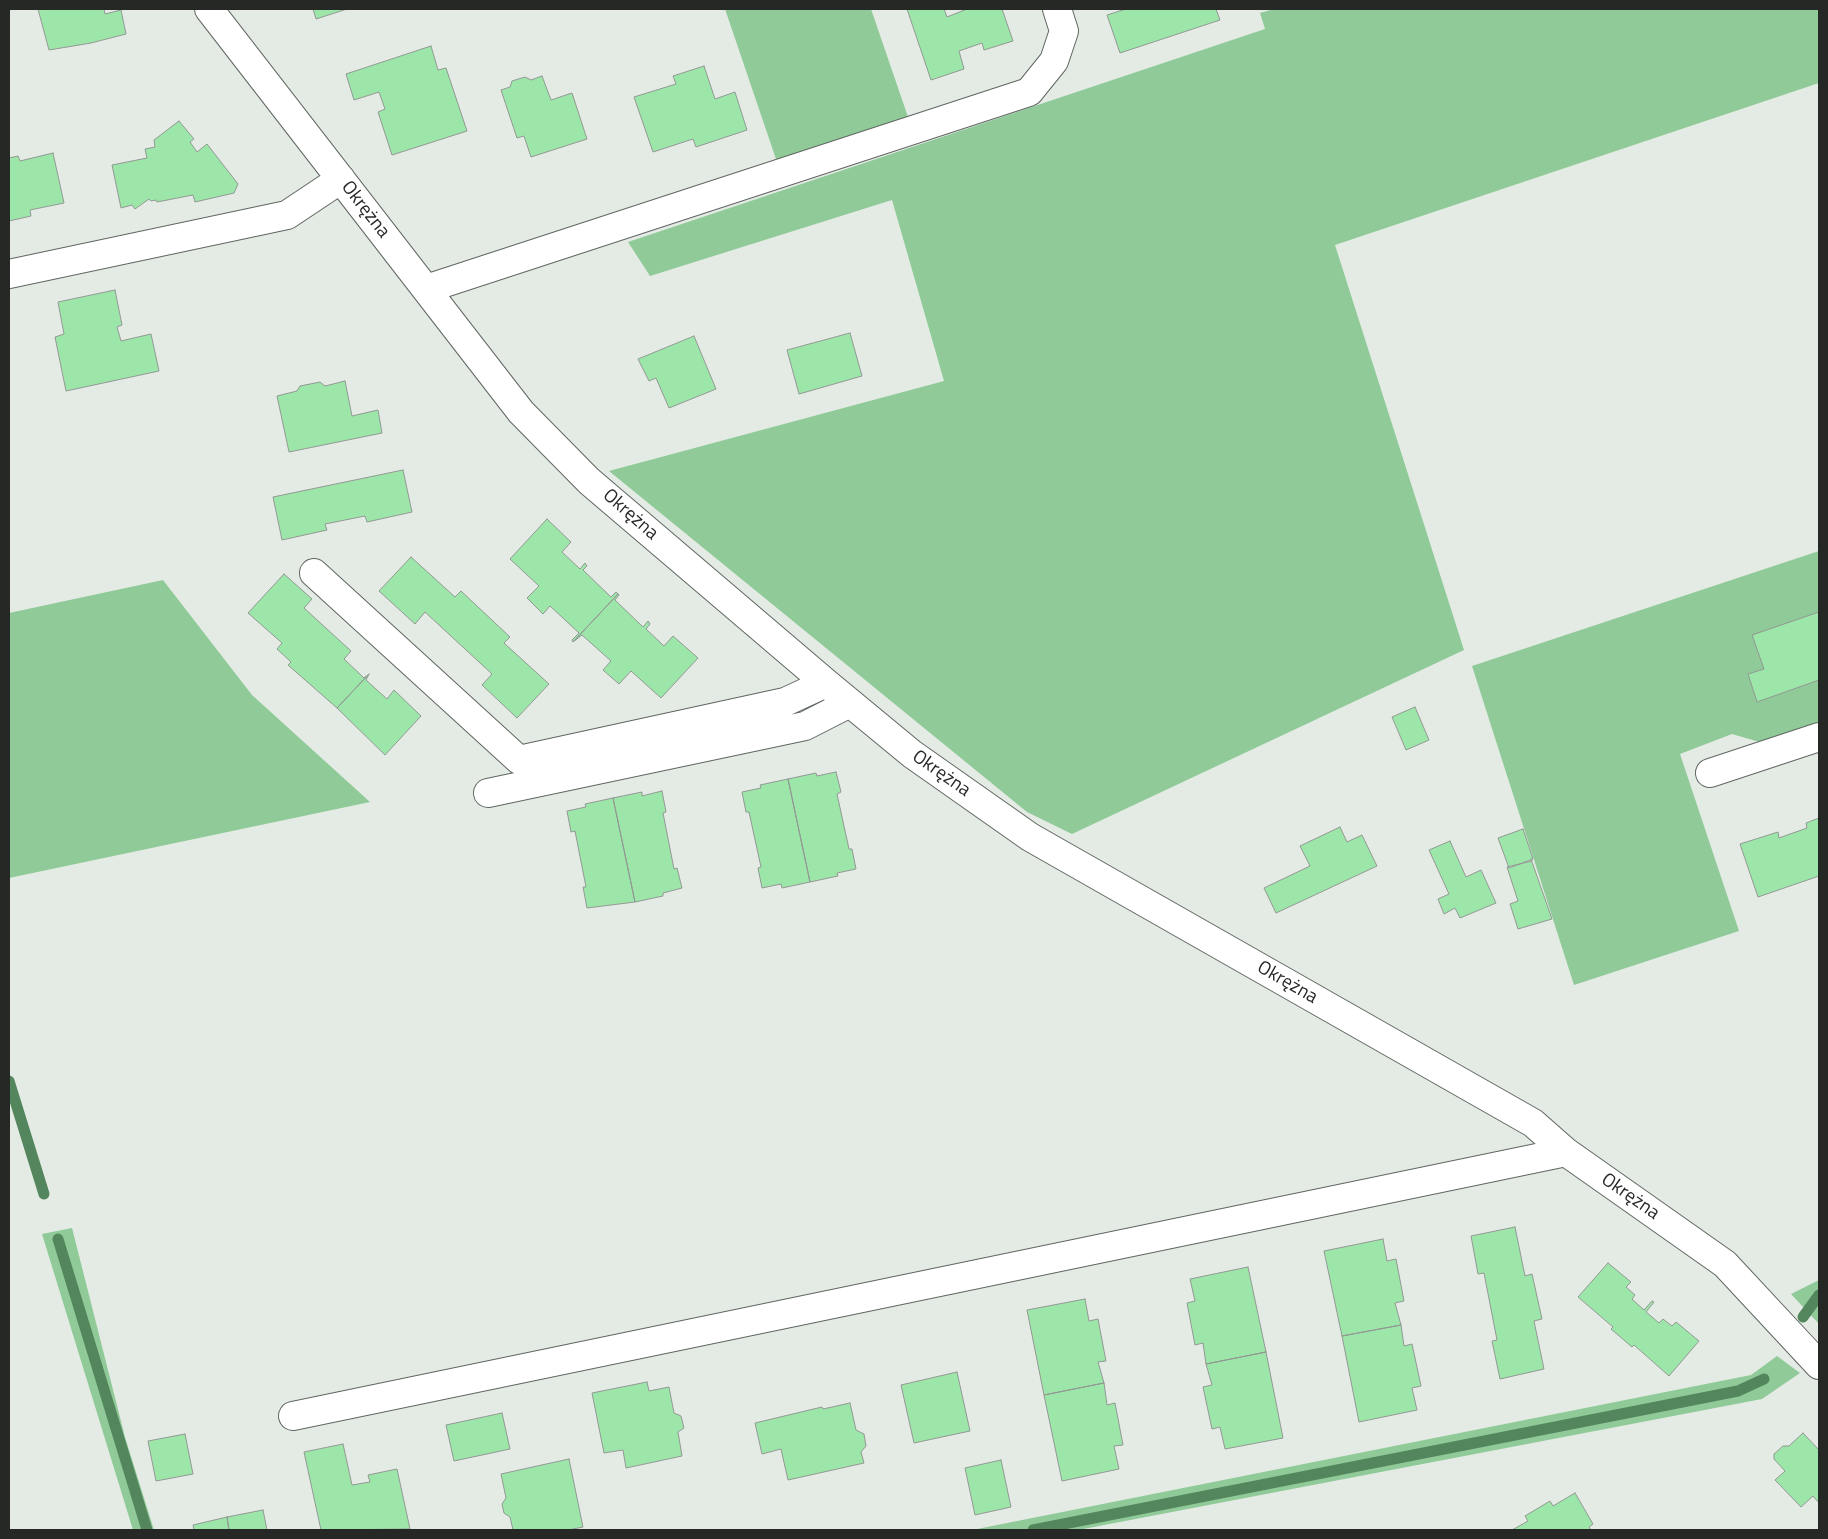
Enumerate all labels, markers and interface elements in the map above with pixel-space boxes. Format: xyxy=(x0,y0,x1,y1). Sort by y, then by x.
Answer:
street label: Okrężna xyxy=(336,177,394,243)
street label: Okrężna xyxy=(598,485,662,545)
street label: Okrężna xyxy=(907,746,975,802)
street label: Okrężna xyxy=(1253,957,1321,1009)
street label: Okrężna xyxy=(1596,1169,1664,1225)

